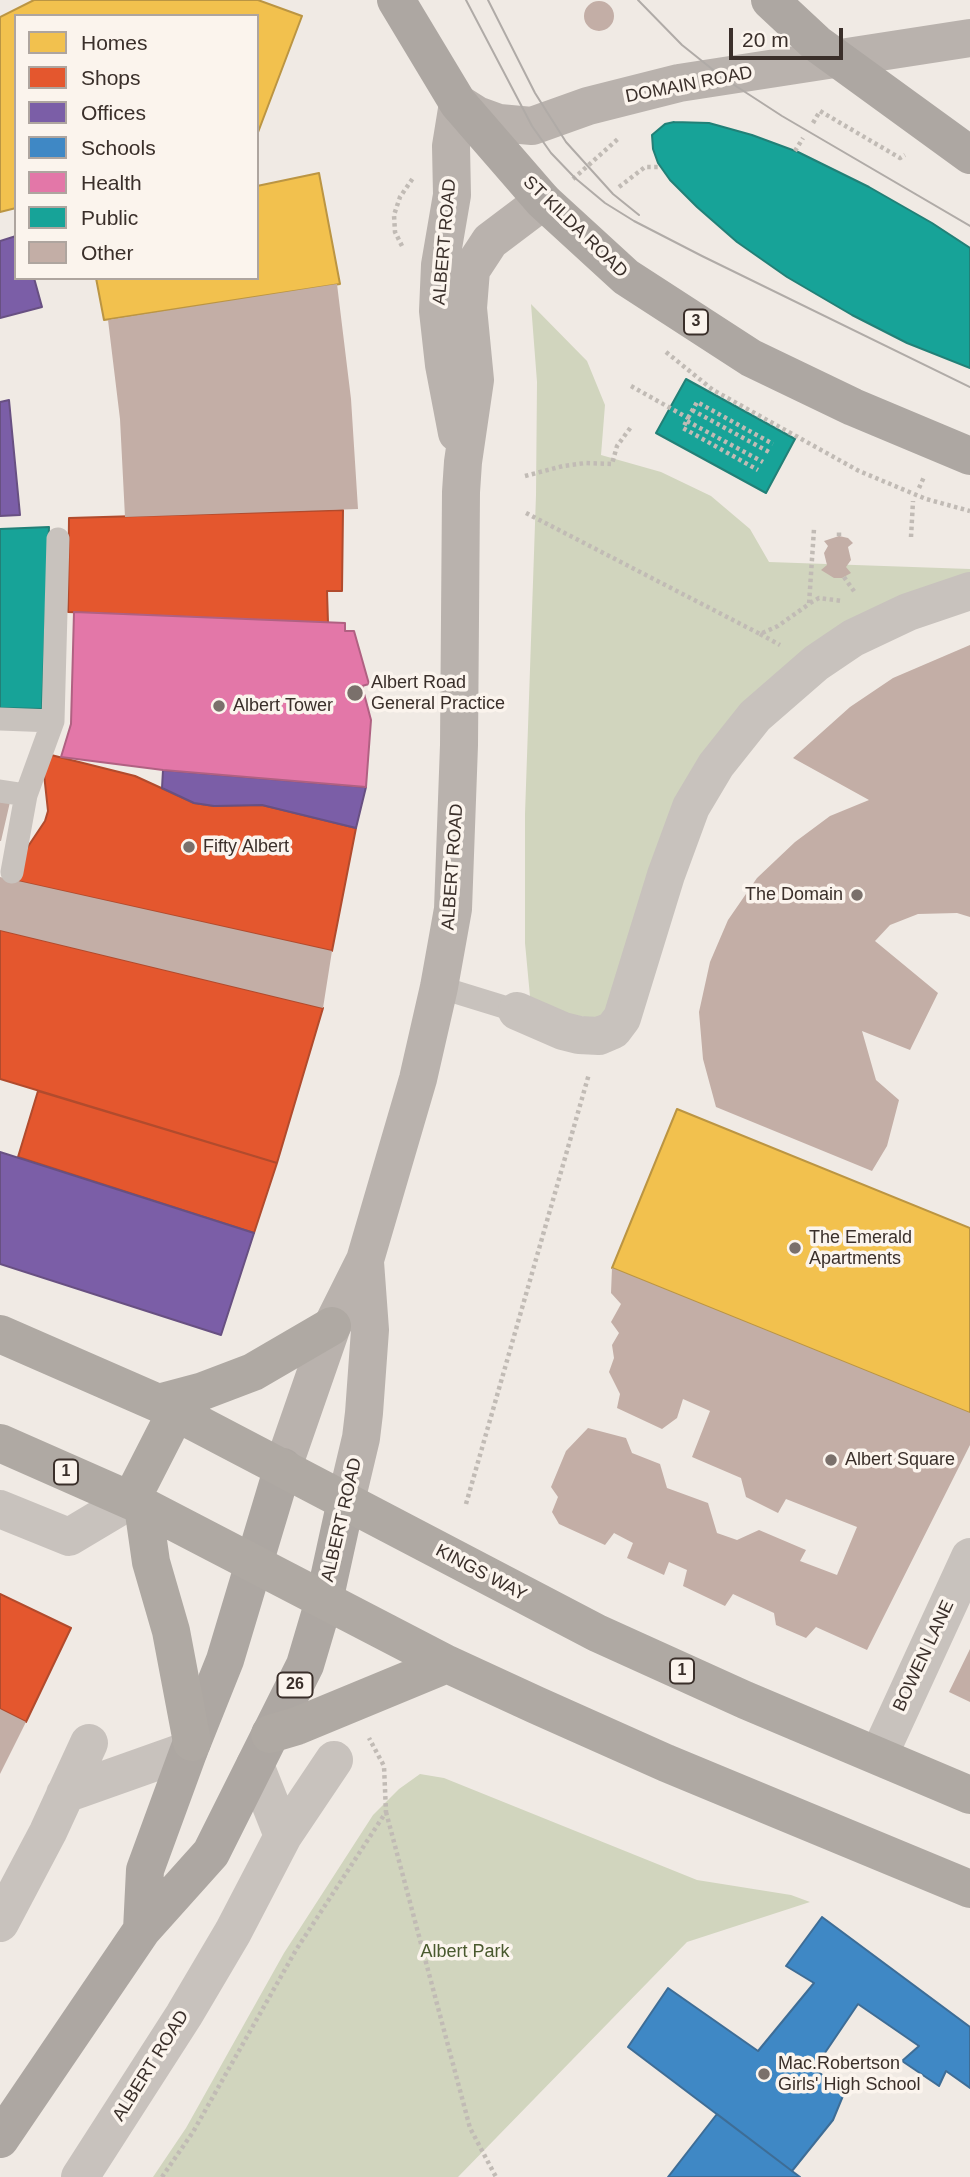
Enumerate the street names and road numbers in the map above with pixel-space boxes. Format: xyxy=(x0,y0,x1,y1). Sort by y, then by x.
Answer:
street label: DOMAIN ROAD xyxy=(624,62,754,108)
street label: ST KILDA ROAD xyxy=(518,172,632,282)
street label: ALBERT ROAD xyxy=(429,178,461,306)
road number: 3 xyxy=(684,310,708,334)
street label: ALBERT ROAD xyxy=(438,803,468,931)
street label: ALBERT ROAD xyxy=(317,1456,367,1584)
road number: 1 xyxy=(54,1460,78,1484)
street label: KINGS WAY xyxy=(432,1540,530,1606)
street label: BOWEN LANE xyxy=(889,1597,959,1715)
road number: 1 xyxy=(670,1658,694,1684)
road number: 26 xyxy=(278,1672,312,1698)
street label: ALBERT ROAD xyxy=(108,2007,194,2125)

